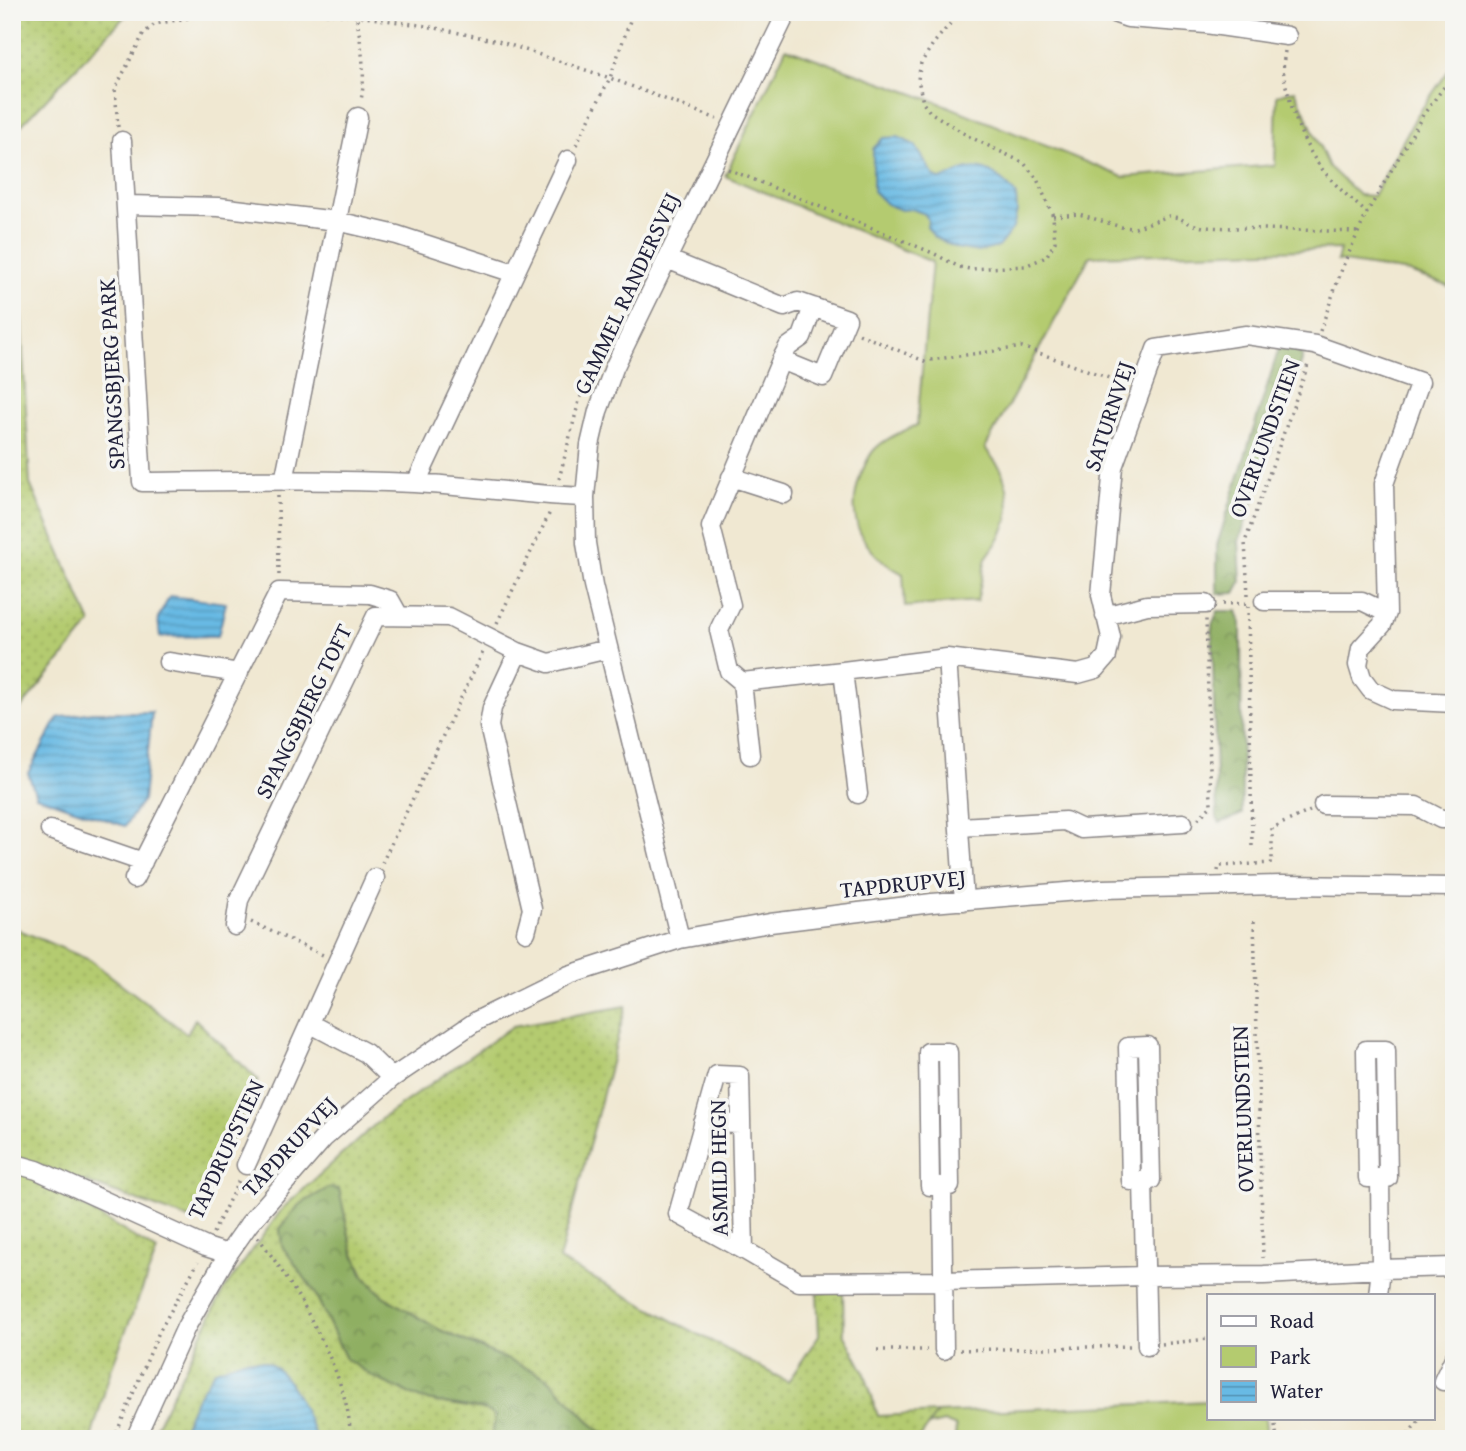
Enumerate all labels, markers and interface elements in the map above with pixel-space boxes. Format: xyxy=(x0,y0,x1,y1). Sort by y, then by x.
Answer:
street label: GAMMEL RANDERSVEJ xyxy=(565,187,687,399)
street label: SPANGSBJERG PARK xyxy=(89,277,132,471)
street label: OVERLUNDSTIEN xyxy=(1220,354,1308,522)
street label: SATURNVEJ xyxy=(1075,357,1141,475)
street label: SPANGSBJERG TOFT xyxy=(246,618,360,804)
street label: TAPDRUPVEJ xyxy=(838,860,968,906)
street label: OVERLUNDSTIEN xyxy=(1223,1025,1261,1193)
street label: TAPDRUPSTIEN xyxy=(178,1074,272,1224)
street label: TAPDRUPVEJ xyxy=(234,1088,344,1204)
street label: ASMILD HEGN xyxy=(700,1099,736,1237)
legend xyxy=(1207,1294,1434,1420)
text: Road xyxy=(1270,1305,1315,1336)
text: Park xyxy=(1270,1341,1311,1372)
text: Water xyxy=(1270,1375,1323,1406)

